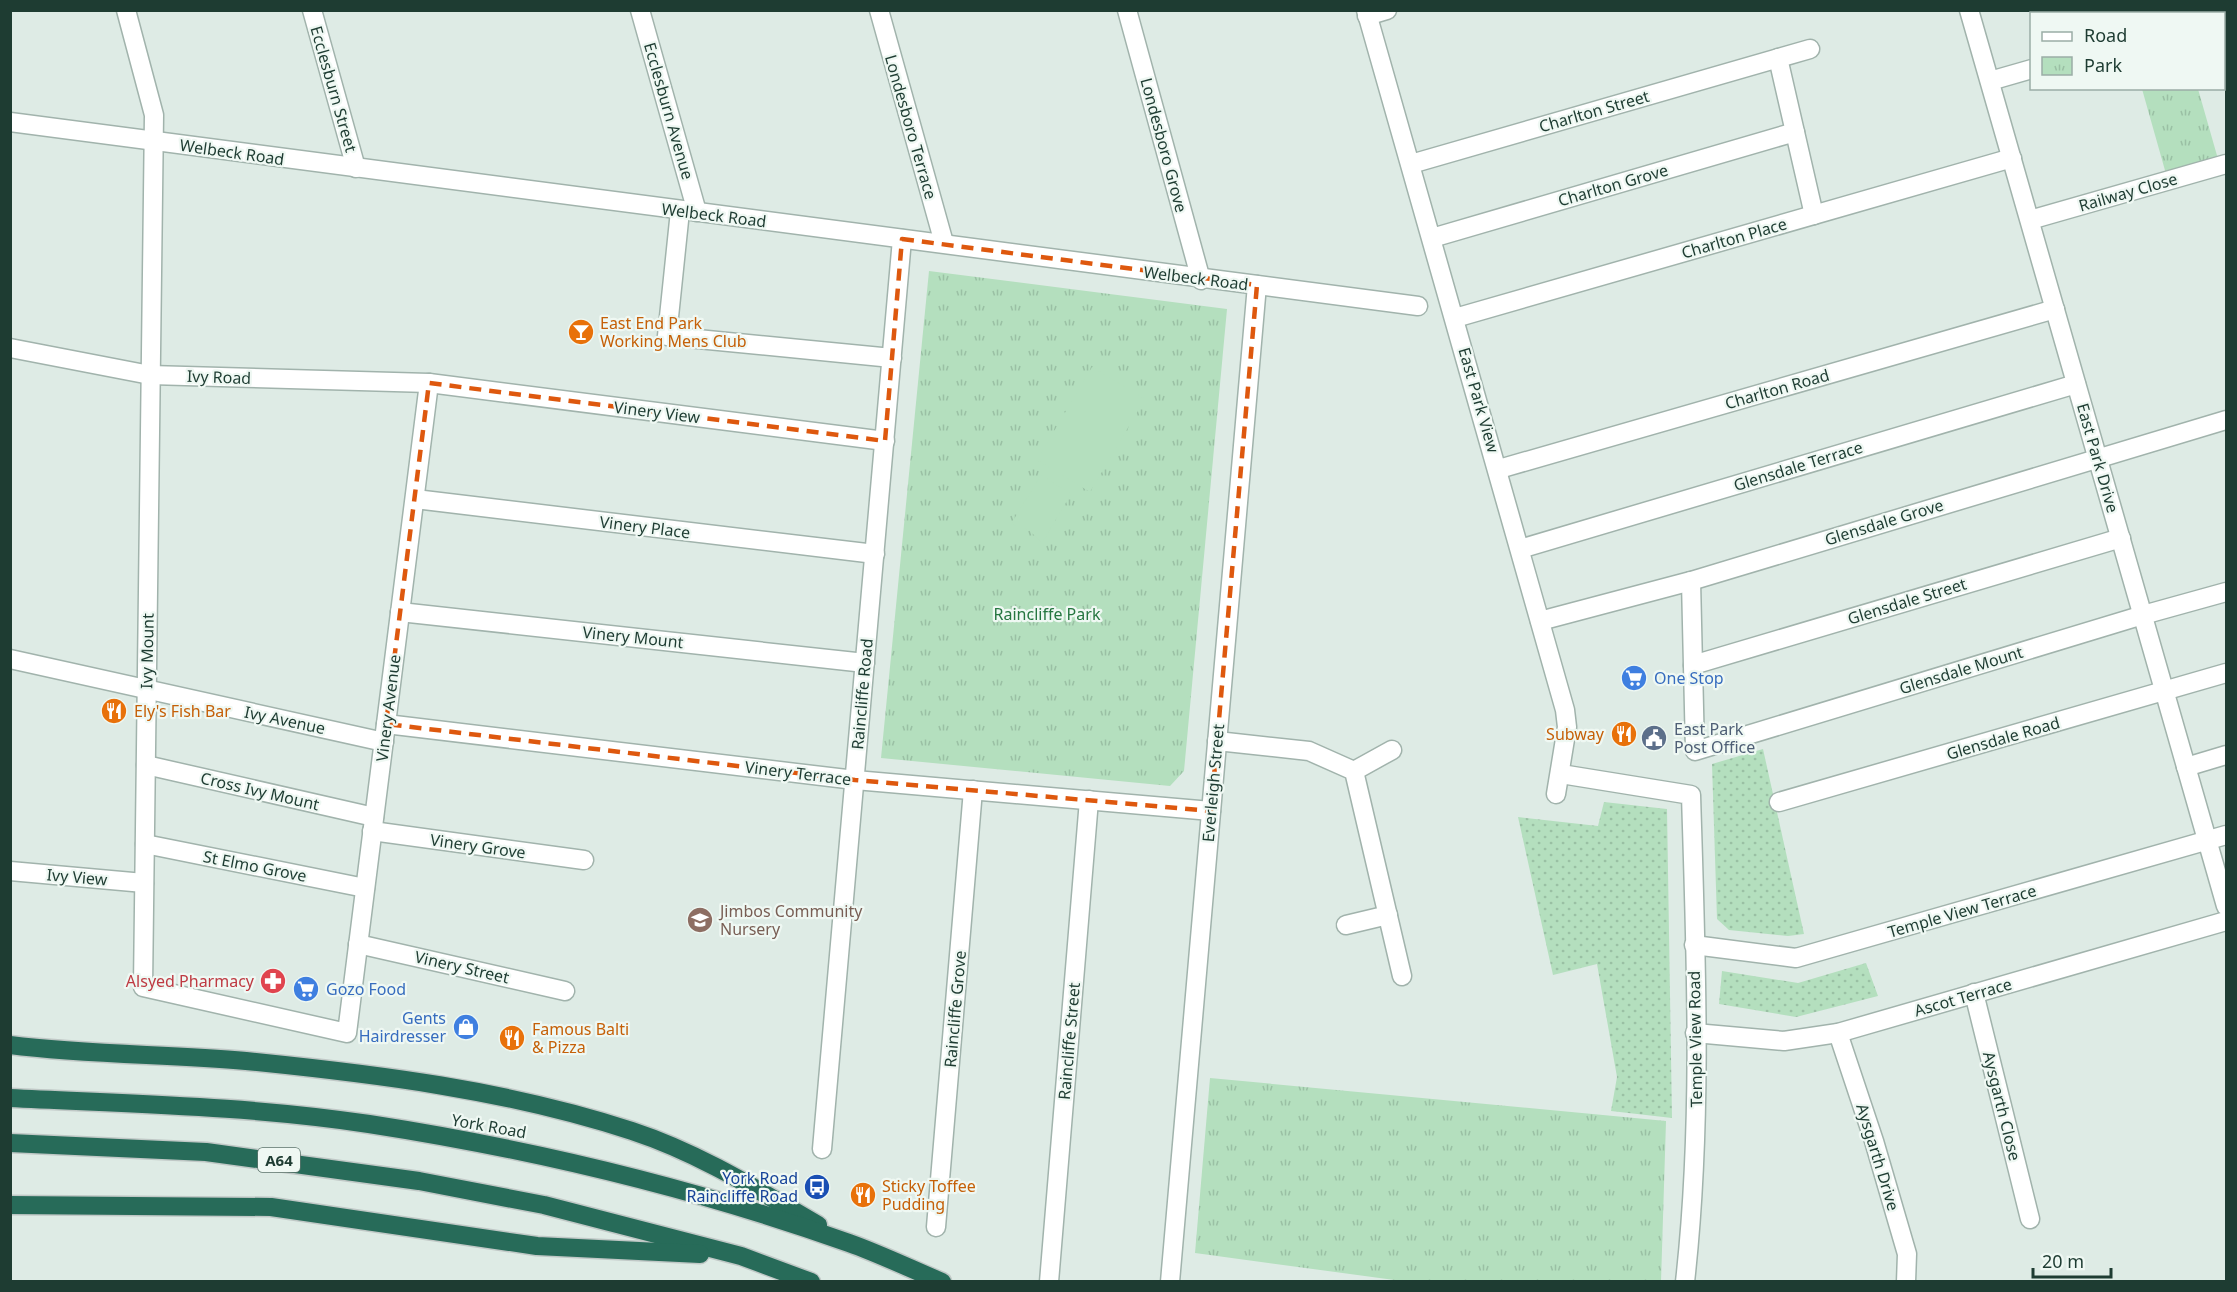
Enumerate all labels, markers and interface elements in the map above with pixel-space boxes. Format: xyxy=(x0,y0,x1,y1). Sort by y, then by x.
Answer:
legend xyxy=(2030,12,2225,90)
street label: Ecclesburn Street xyxy=(305,23,363,155)
text: Road xyxy=(2084,23,2127,47)
street label: Ecclesburn Avenue xyxy=(639,40,699,182)
street label: Londesboro Terrace xyxy=(880,52,942,202)
text: Park xyxy=(2084,53,2122,77)
street label: Londesboro Grove xyxy=(1135,75,1193,215)
street label: Charlton Street xyxy=(1536,85,1652,137)
street label: Welbeck Road xyxy=(178,134,286,170)
street label: Charlton Grove xyxy=(1555,159,1671,211)
street label: Railway Close xyxy=(2076,167,2180,217)
street label: Welbeck Road xyxy=(660,198,768,232)
street label: Charlton Place xyxy=(1679,212,1789,264)
street label: Welbeck Road xyxy=(1142,261,1250,295)
place label: East End Park Working Mens Club xyxy=(600,312,747,352)
bar icon: East End Park Working Mens Club xyxy=(566,317,596,347)
street label: East Park View xyxy=(1453,345,1505,456)
street label: Charlton Road xyxy=(1722,364,1832,414)
street label: Ivy Road xyxy=(186,365,252,389)
street label: Vinery View xyxy=(613,396,702,428)
street label: East Park Drive xyxy=(2072,401,2124,515)
street label: Glensdale Terrace xyxy=(1731,436,1865,496)
street label: Glensdale Grove xyxy=(1822,494,1946,550)
street label: Vinery Place xyxy=(598,511,692,543)
street label: Glensdale Street xyxy=(1845,572,1969,630)
park label: Raincliffe Park xyxy=(994,603,1101,625)
street label: Ivy Mount xyxy=(135,613,159,689)
street label: Vinery Mount xyxy=(581,621,685,653)
street label: Raincliffe Road xyxy=(846,637,878,751)
street label: Glensdale Mount xyxy=(1896,641,2026,699)
street label: Vinery Avenue xyxy=(371,653,405,763)
supermarket icon: One Stop xyxy=(1619,663,1649,693)
place label: One Stop xyxy=(1654,667,1724,689)
restaurant icon: Ely's Fish Bar xyxy=(99,696,129,726)
place label: Ely's Fish Bar xyxy=(134,700,231,722)
street label: Ivy Avenue xyxy=(243,701,327,739)
street label: Glensdale Road xyxy=(1944,711,2062,765)
place label: East Park Post Office xyxy=(1674,718,1755,758)
restaurant icon: Subway xyxy=(1609,719,1639,749)
street label: Everleigh Street xyxy=(1197,723,1229,843)
place label: Subway xyxy=(1546,723,1605,745)
public building icon: East Park Post Office xyxy=(1639,723,1669,753)
street label: Vinery Terrace xyxy=(744,756,852,790)
street label: Cross Ivy Mount xyxy=(198,767,322,815)
street label: Vinery Grove xyxy=(429,828,527,864)
street label: St Elmo Grove xyxy=(201,845,309,887)
street label: Ivy View xyxy=(46,863,109,891)
street label: Temple View Terrace xyxy=(1885,879,2039,943)
place label: Jimbos Community Nursery xyxy=(718,900,863,940)
school or university icon: Jimbos Community Nursery xyxy=(685,905,715,935)
street label: Vinery Street xyxy=(413,945,512,989)
street label: Raincliffe Grove xyxy=(939,949,971,1069)
pharmacy icon: Alsyed Pharmacy xyxy=(258,966,288,996)
place label: Alsyed Pharmacy xyxy=(126,970,255,992)
street label: Temple View Road xyxy=(1683,971,1707,1107)
street label: Ascot Terrace xyxy=(1912,973,2014,1021)
supermarket icon: Gozo Food xyxy=(291,974,321,1004)
place label: Gozo Food xyxy=(326,978,406,1000)
street label: Raincliffe Street xyxy=(1053,981,1085,1101)
place label: Gents Hairdresser xyxy=(359,1007,446,1047)
shop icon: Gents Hairdresser xyxy=(451,1012,481,1042)
place label: Famous Balti & Pizza xyxy=(532,1018,629,1058)
restaurant icon: Famous Balti & Pizza xyxy=(497,1023,527,1053)
street label: Aysgarth Close xyxy=(1978,1049,2026,1163)
street label: Aysgarth Drive xyxy=(1851,1101,1905,1213)
street label: York Road xyxy=(450,1109,528,1143)
road number: A64 xyxy=(258,1148,300,1172)
place label: York Road Raincliffe Road xyxy=(686,1167,798,1207)
bus stop icon: York Road Raincliffe Road xyxy=(802,1172,832,1202)
place label: Sticky Toffee Pudding xyxy=(882,1175,976,1215)
restaurant icon: Sticky Toffee Pudding xyxy=(848,1180,878,1210)
scale bar xyxy=(2033,1241,2111,1279)
text: 20 m xyxy=(2042,1249,2084,1273)

